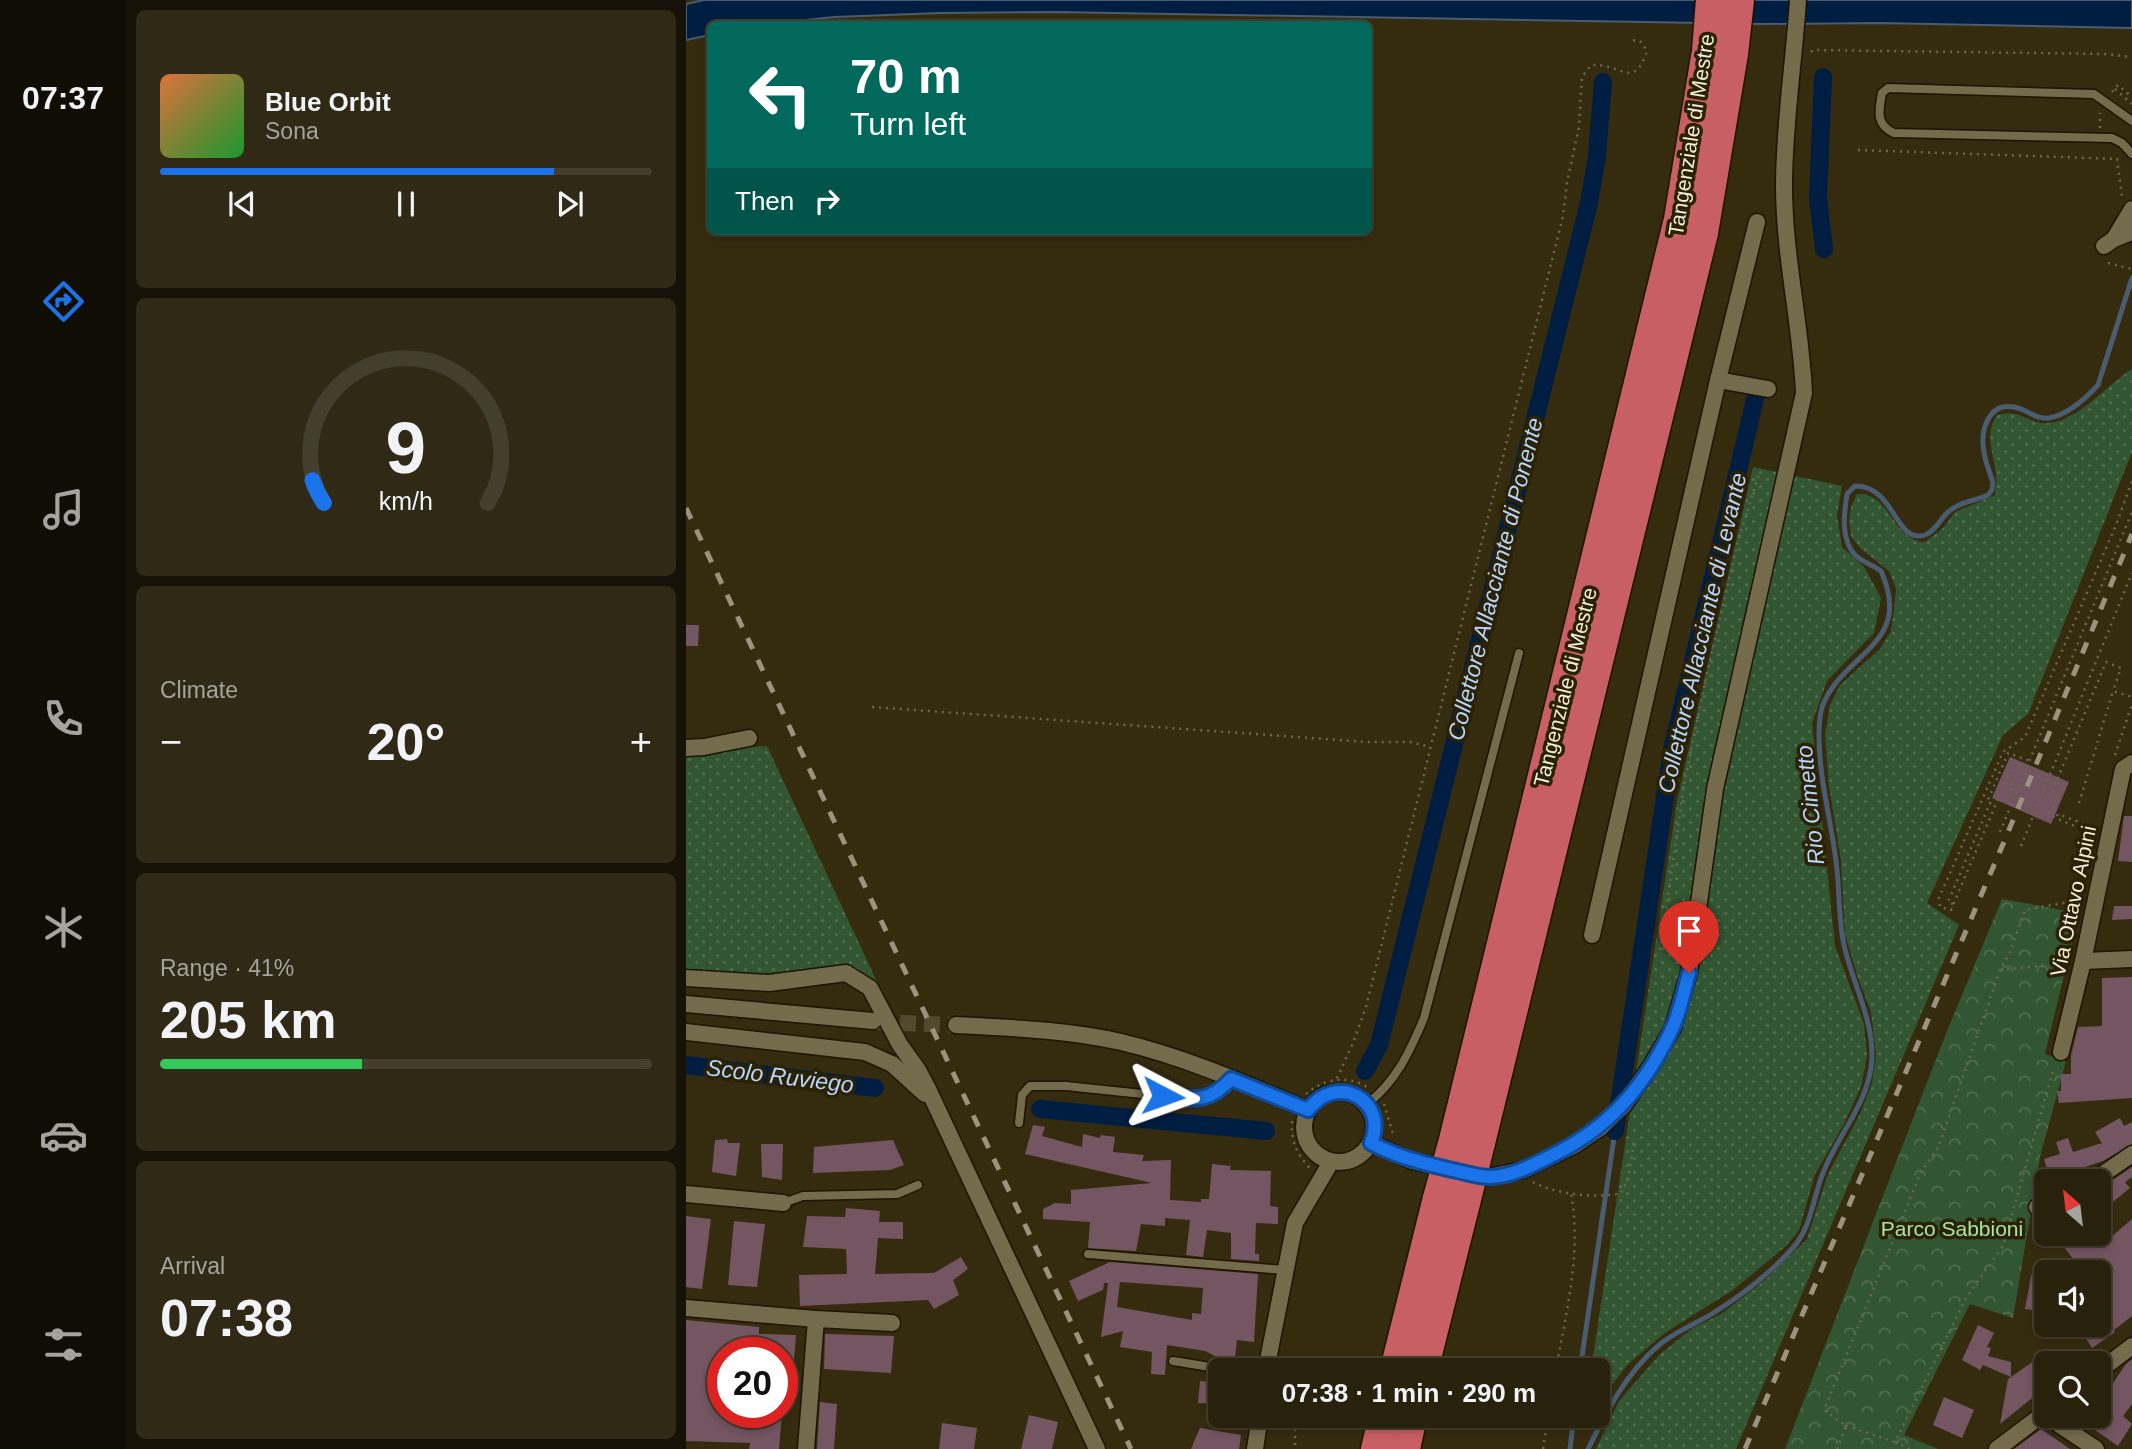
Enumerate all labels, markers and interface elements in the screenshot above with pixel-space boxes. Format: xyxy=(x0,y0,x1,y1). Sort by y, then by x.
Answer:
street label: Tangenziale di Mestre xyxy=(1664,32,1718,238)
icon: left xyxy=(735,49,826,140)
text: 70 m xyxy=(850,49,962,103)
text: 07:37 xyxy=(22,80,104,116)
text: Blue Orbit xyxy=(265,87,391,117)
text: Turn left xyxy=(850,106,966,142)
text: Sona xyxy=(265,118,319,144)
icon: right xyxy=(808,182,846,220)
icon: previous xyxy=(223,185,261,223)
icon: pause xyxy=(387,185,425,223)
icon: next xyxy=(551,185,589,223)
text: Then xyxy=(735,186,794,216)
icon: directions xyxy=(39,277,88,326)
text: 9 xyxy=(386,407,426,488)
water label: Collettore Allacciante di Ponente xyxy=(1442,415,1548,743)
water label: Collettore Allacciante di Levante xyxy=(1652,470,1752,796)
icon: music xyxy=(39,485,88,534)
text: km/h xyxy=(379,486,433,514)
street label: Tangenziale di Mestre xyxy=(1529,585,1601,789)
text: Climate xyxy=(160,677,238,703)
icon: phone xyxy=(39,694,88,743)
text: 20° xyxy=(367,713,445,771)
text: − xyxy=(160,721,182,763)
text: + xyxy=(630,721,652,763)
water label: Rio Cimetto xyxy=(1791,744,1829,866)
street label: Via Ottavo Alpini xyxy=(2046,823,2100,979)
pin xyxy=(1659,901,1719,973)
icon: climate xyxy=(39,903,88,952)
icon: arrive xyxy=(1670,912,1708,950)
text: Range · 41% xyxy=(160,955,294,981)
text: 205 km xyxy=(160,991,336,1049)
water label: Scolo Ruviego xyxy=(705,1054,855,1098)
position arrow xyxy=(1126,1059,1200,1133)
icon: car xyxy=(39,1111,88,1160)
north arrow xyxy=(2034,1169,2110,1246)
map controls xyxy=(2034,1169,2111,1428)
park label: Parco Sabbioni xyxy=(1881,1217,2023,1240)
text: Arrival xyxy=(160,1253,225,1279)
button: sound xyxy=(2034,1260,2111,1337)
text: 07:38 xyxy=(160,1289,293,1347)
icon: filters xyxy=(39,1320,88,1369)
speed limit sign: 20 xyxy=(707,1337,798,1428)
button: search xyxy=(2034,1351,2111,1428)
text: 07:38 · 1 min · 290 m xyxy=(1282,1378,1536,1408)

